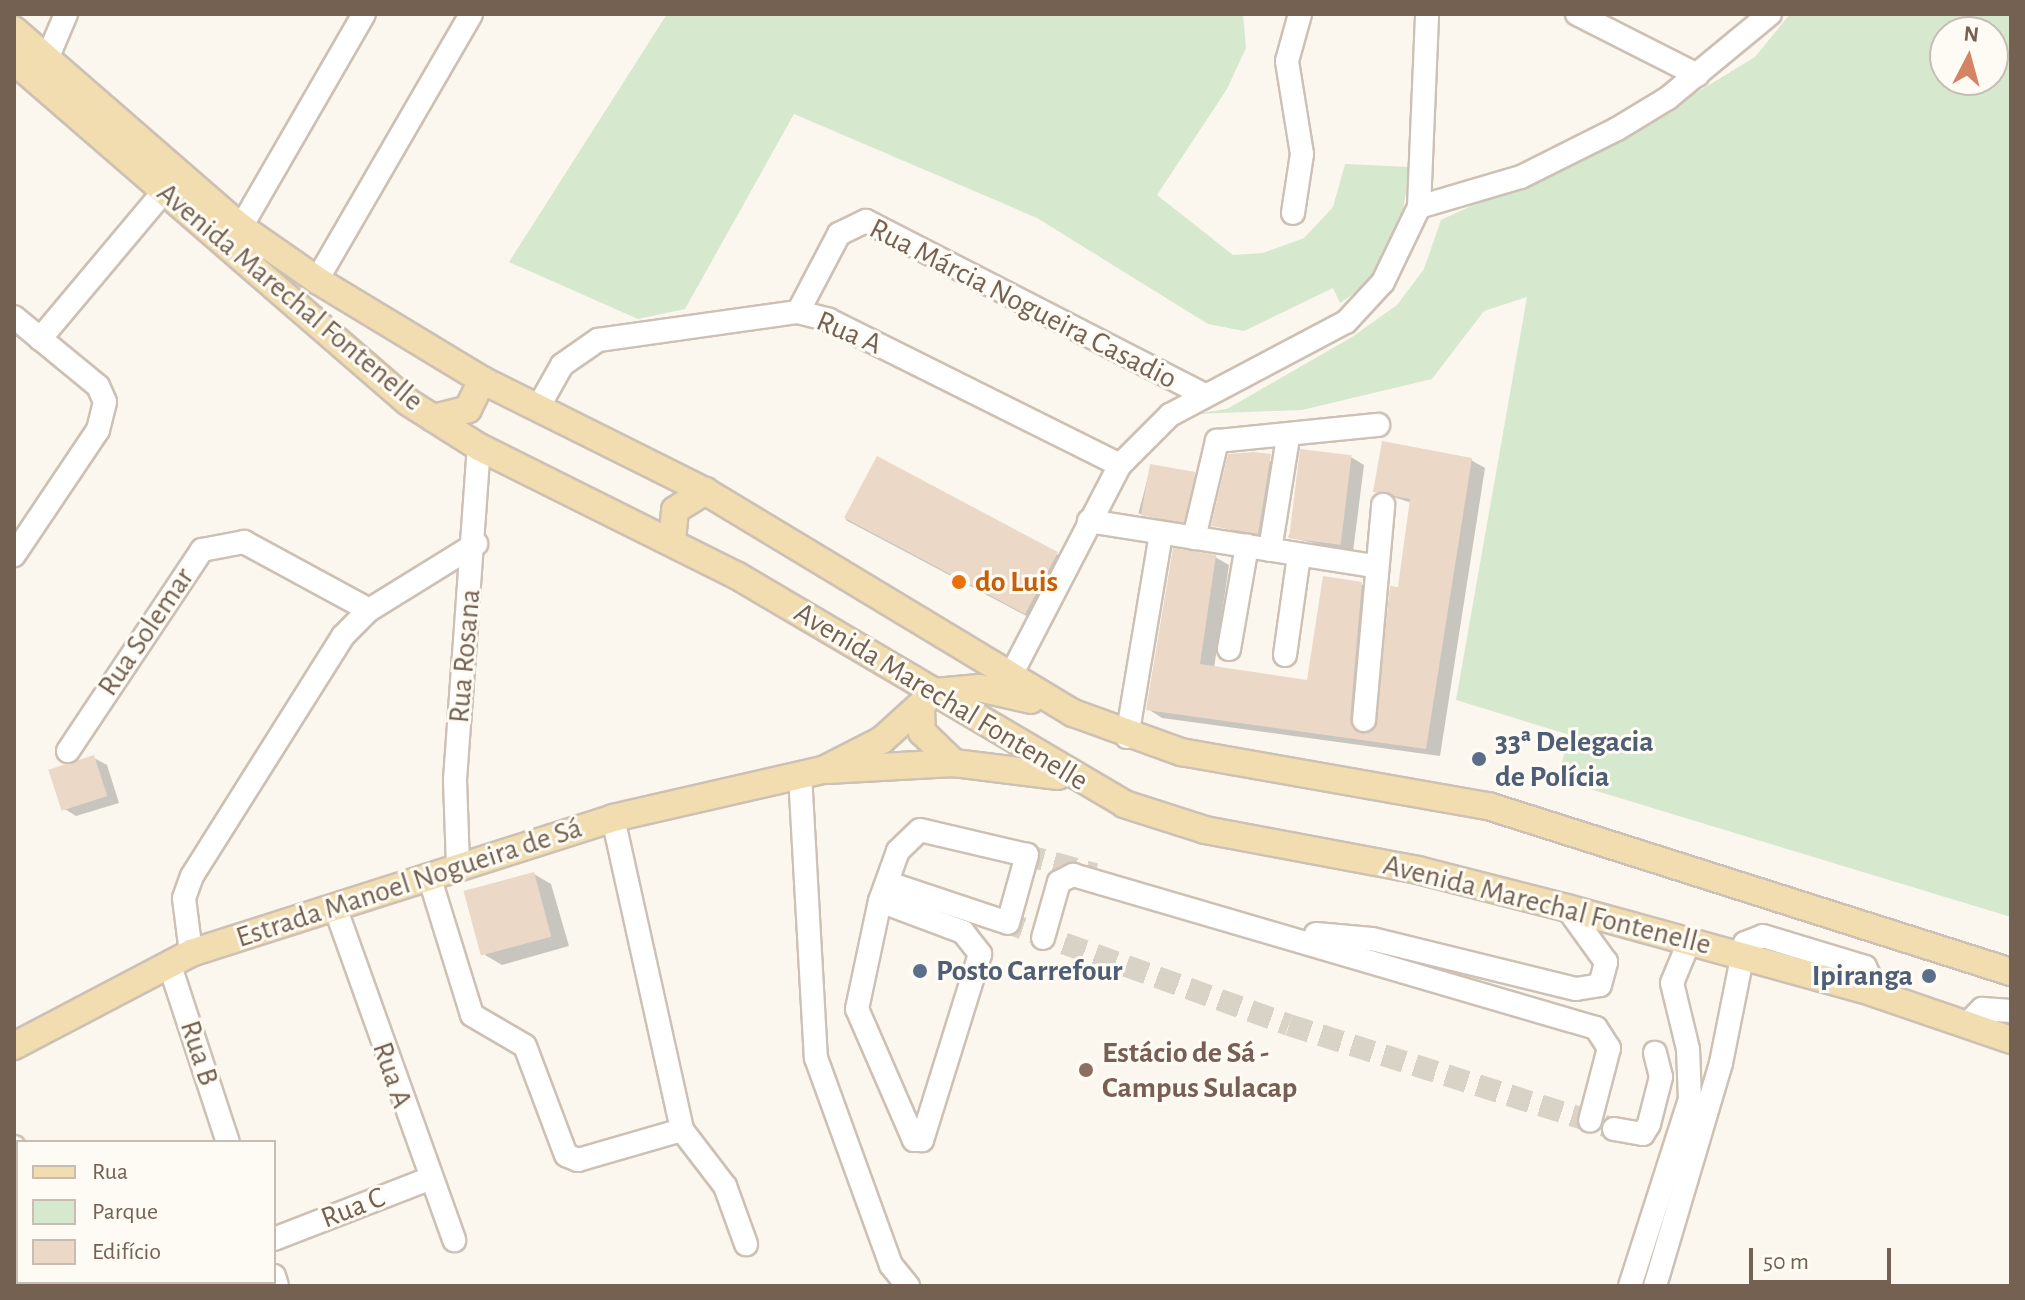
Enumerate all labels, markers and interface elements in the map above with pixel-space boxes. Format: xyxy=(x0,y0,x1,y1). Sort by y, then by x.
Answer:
north arrow xyxy=(1929,16,2009,96)
text: N xyxy=(1963,22,1980,46)
street label: Avenida Marechal Fontenelle xyxy=(150,175,430,419)
street label: Rua Márcia Nogueira Casadio xyxy=(863,211,1183,397)
street label: Rua A xyxy=(811,303,887,363)
street label: Rua Solemar xyxy=(90,561,202,703)
place label: do Luis xyxy=(975,564,1058,600)
marker: do Luis xyxy=(950,573,968,591)
street label: Rua Rosana xyxy=(441,587,489,725)
street label: Avenida Marechal Fontenelle xyxy=(787,595,1095,799)
place label: 33ª Delegacia de Polícia xyxy=(1495,724,1654,794)
marker: 33ª Delegacia de Polícia xyxy=(1470,750,1488,768)
street label: Estrada Manoel Nogueira de Sá xyxy=(232,810,586,956)
street label: Avenida Marechal Fontenelle xyxy=(1379,847,1715,963)
place label: Posto Carrefour xyxy=(936,953,1122,989)
place label: Ipiranga xyxy=(1812,958,1913,994)
marker: Posto Carrefour xyxy=(911,962,929,980)
marker: Ipiranga xyxy=(1920,967,1938,985)
street label: Rua B xyxy=(172,1016,226,1090)
place label: Estácio de Sá - Campus Sulacap xyxy=(1102,1035,1297,1106)
street label: Rua A xyxy=(364,1037,420,1113)
marker: Estácio de Sá - Campus Sulacap xyxy=(1077,1061,1095,1079)
legend xyxy=(16,1140,276,1284)
text: Rua xyxy=(92,1160,128,1184)
street label: Rua C xyxy=(316,1179,390,1237)
text: Parque xyxy=(92,1200,158,1224)
scale bar xyxy=(1753,1232,1895,1282)
text: Edifício xyxy=(92,1240,161,1264)
text: 50 m xyxy=(1763,1250,1809,1274)

